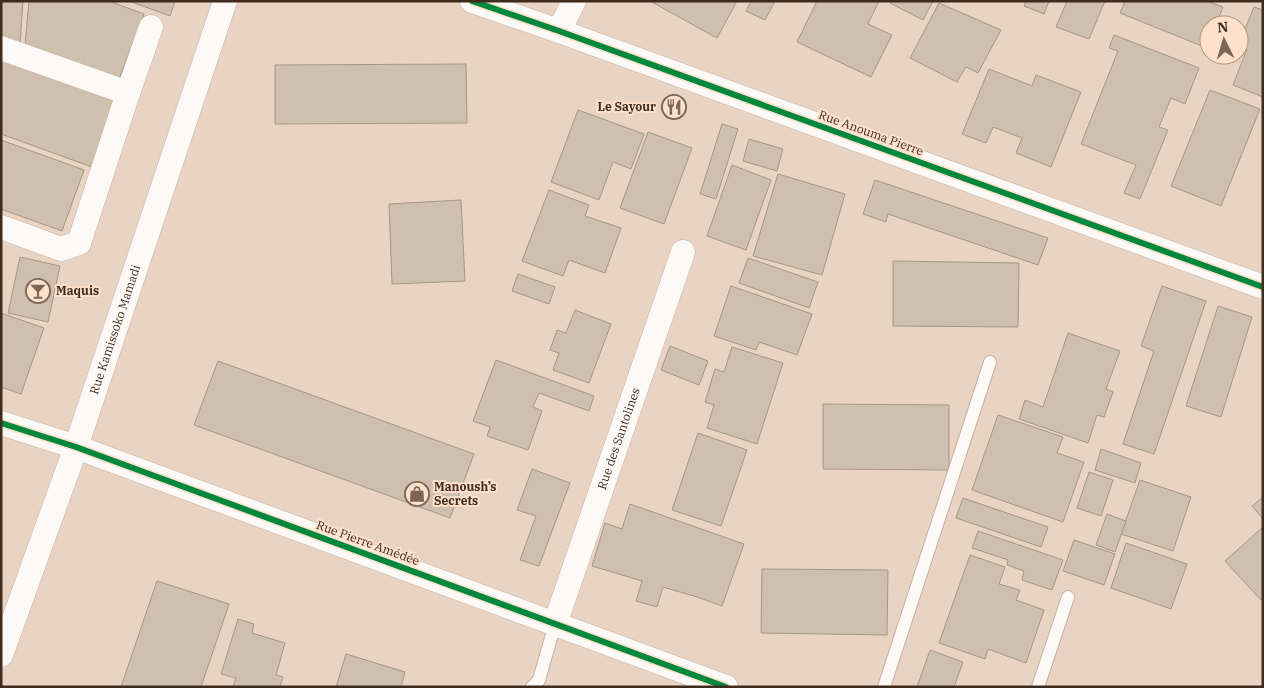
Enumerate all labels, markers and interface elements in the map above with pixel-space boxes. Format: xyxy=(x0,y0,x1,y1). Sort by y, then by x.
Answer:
north arrow xyxy=(1199,15,1249,65)
text: N xyxy=(1217,18,1229,36)
restaurant icon: Le Sayour xyxy=(661,94,687,120)
place label: Le Sayour xyxy=(597,99,656,114)
street label: Rue Anouma Pierre xyxy=(817,107,926,158)
street label: Rue Kamissoko Mamadi xyxy=(86,262,143,396)
bar icon: Maquis xyxy=(25,278,51,304)
place label: Maquis xyxy=(56,283,99,298)
street label: Rue des Santolines xyxy=(594,385,643,491)
place label: Manoush’s Secrets xyxy=(434,479,496,508)
shop icon: Manoush’s Secrets xyxy=(404,481,430,507)
street label: Rue Pierre Amédée xyxy=(315,517,422,568)

